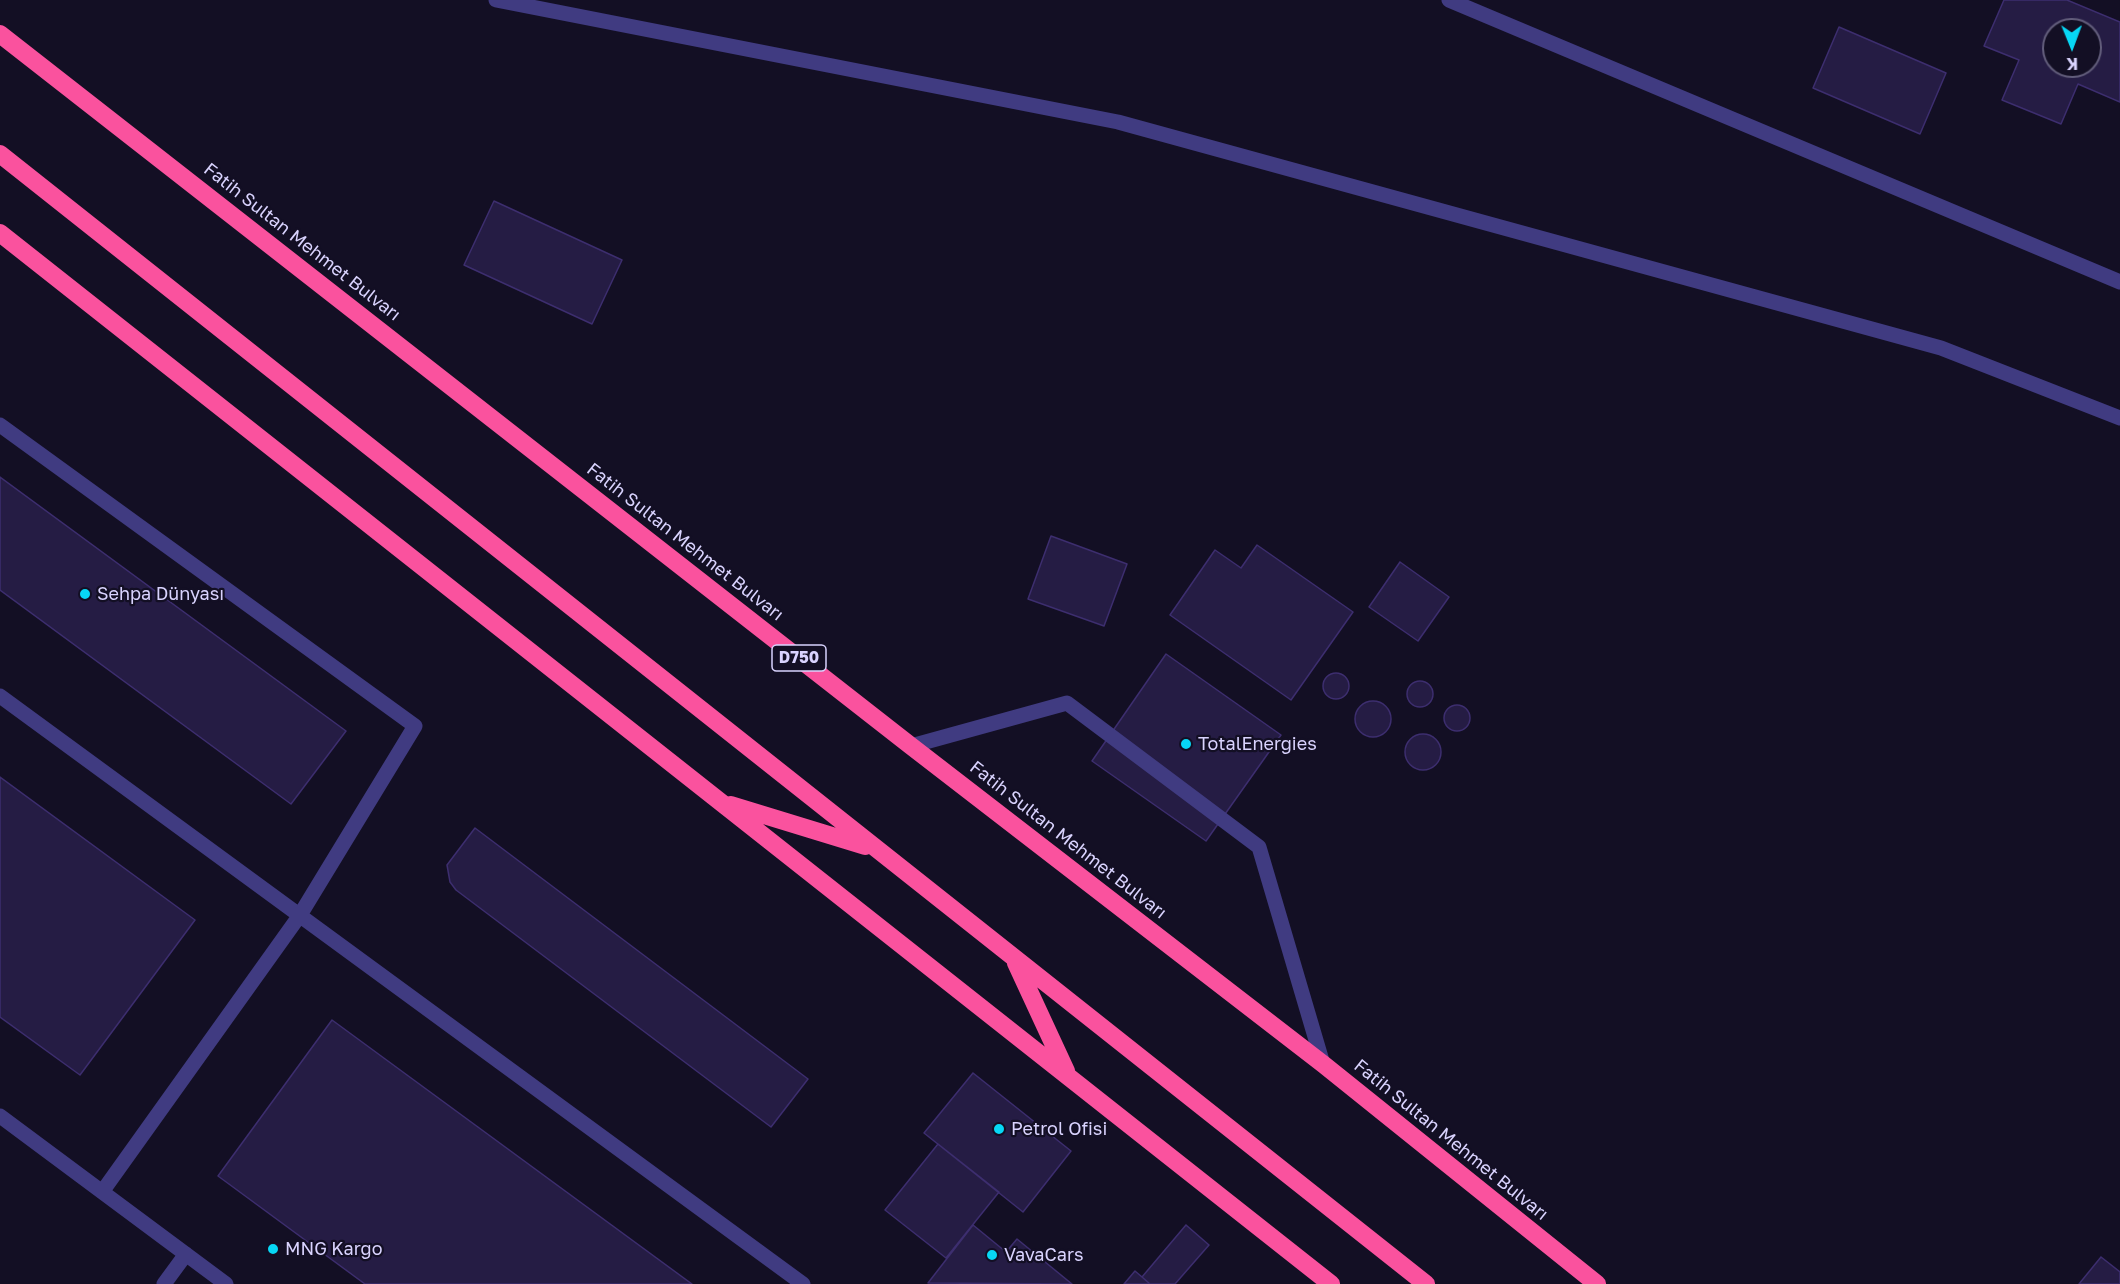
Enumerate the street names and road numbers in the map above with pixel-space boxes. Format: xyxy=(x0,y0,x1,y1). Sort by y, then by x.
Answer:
street label: Fatih Sultan Mehmet Bulvarı xyxy=(199,158,405,326)
street label: Fatih Sultan Mehmet Bulvarı xyxy=(582,458,788,626)
road number: D750 xyxy=(772,645,826,671)
street label: Fatih Sultan Mehmet Bulvarı xyxy=(965,756,1171,924)
street label: Fatih Sultan Mehmet Bulvarı xyxy=(1350,1055,1552,1225)

